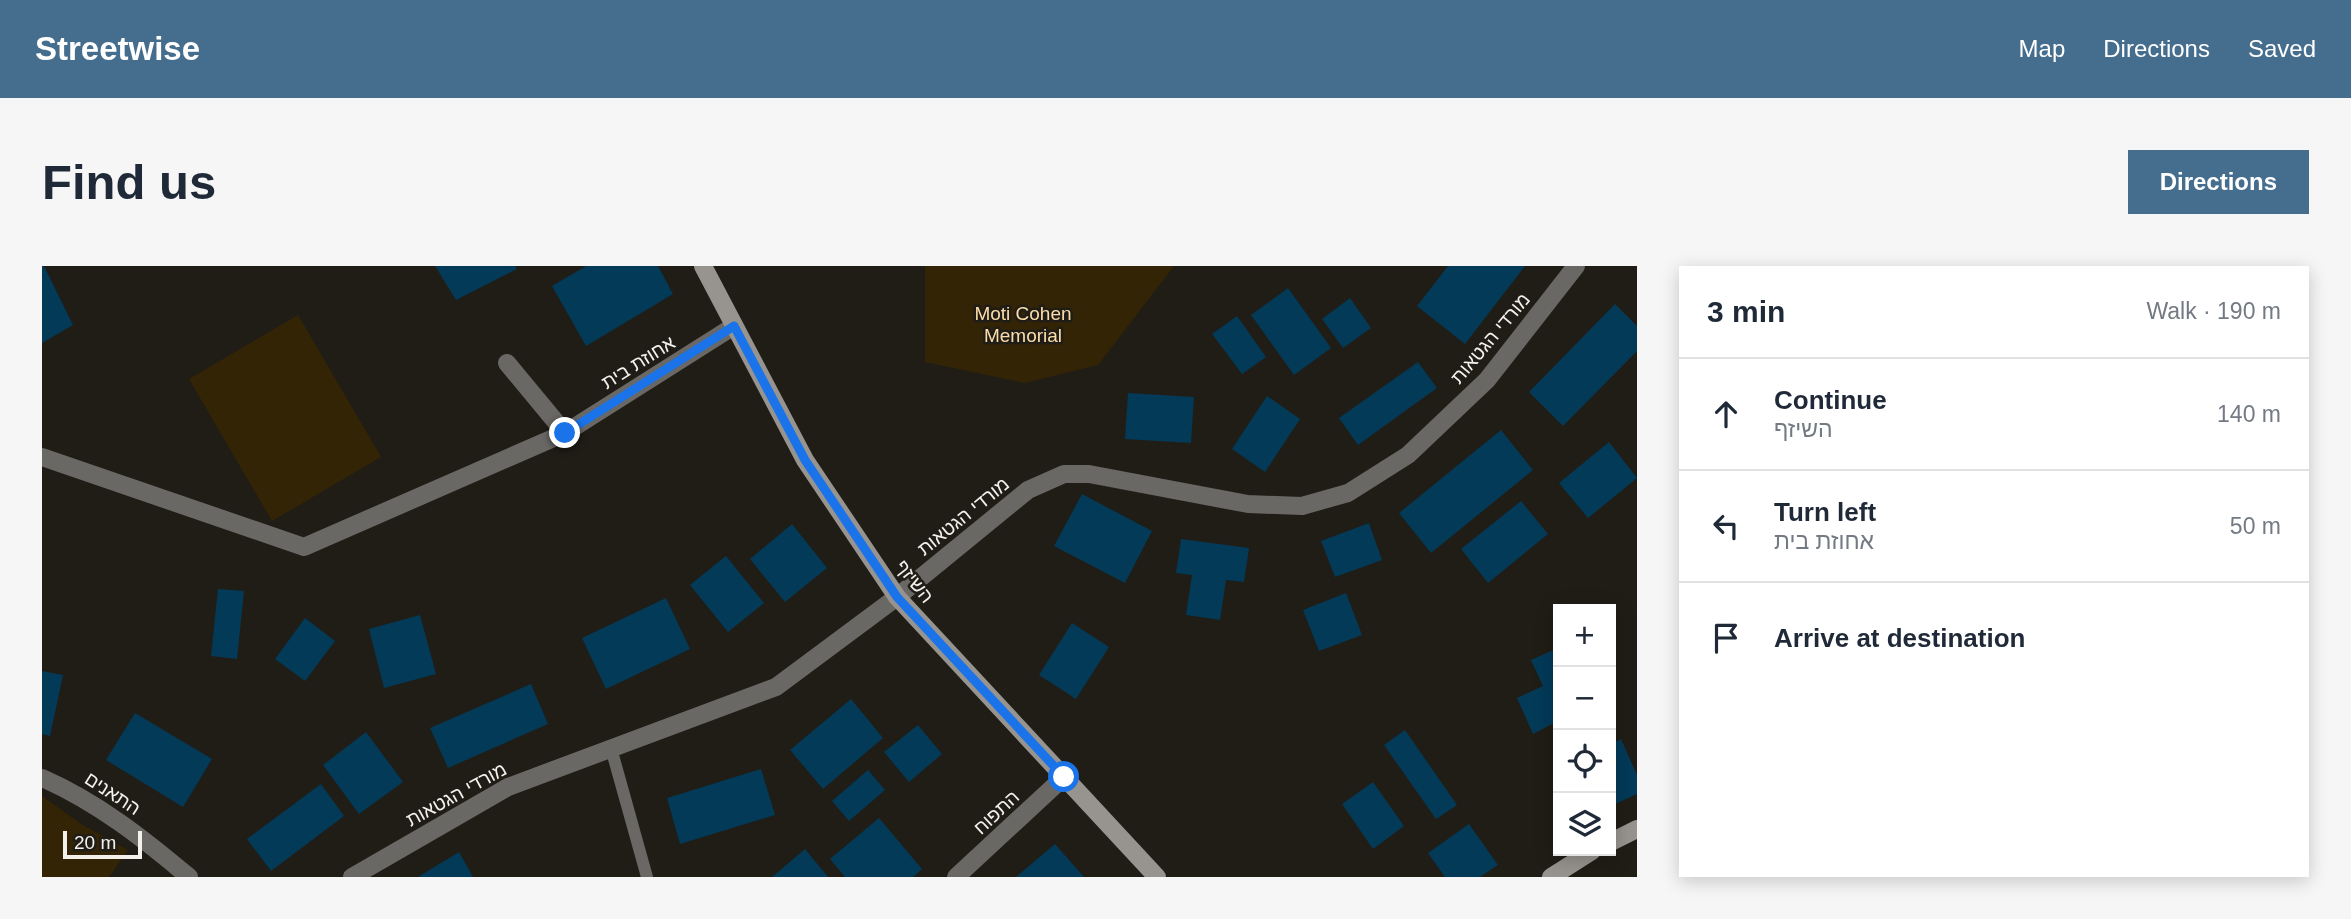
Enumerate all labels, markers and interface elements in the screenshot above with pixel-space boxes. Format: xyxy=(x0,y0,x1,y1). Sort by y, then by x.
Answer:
text: Streetwise xyxy=(35,30,200,67)
text: Map xyxy=(2019,35,2065,62)
text: Directions xyxy=(2103,35,2210,62)
text: Saved xyxy=(2248,35,2316,62)
button: Directions xyxy=(2128,150,2309,214)
text: Find us xyxy=(42,155,216,209)
street label: מורדי הגטאות xyxy=(1447,289,1534,388)
text: 3 min xyxy=(1707,295,1785,328)
text: Walk · 190 m xyxy=(2146,298,2281,324)
park label: Moti Cohen Memorial xyxy=(974,303,1072,346)
street label: אחוזת בית xyxy=(598,332,679,393)
text: Continue xyxy=(1774,385,1887,415)
icon: ahead xyxy=(1707,395,1745,433)
text: 140 m xyxy=(2217,401,2281,427)
text: השיזף xyxy=(1774,416,1833,442)
route end xyxy=(549,417,580,448)
street label: מורדי הגטאות xyxy=(913,473,1013,560)
text: Turn left xyxy=(1774,497,1876,527)
icon: left xyxy=(1707,507,1745,545)
text: 50 m xyxy=(2230,513,2281,539)
text: אחוזת בית xyxy=(1774,528,1874,554)
street label: השיזף xyxy=(891,556,938,607)
map controls xyxy=(1553,604,1616,856)
button: + xyxy=(1553,604,1616,667)
icon: arrive xyxy=(1707,619,1745,657)
text: Arrive at destination xyxy=(1774,623,2025,653)
button: − xyxy=(1553,667,1616,730)
button: locate xyxy=(1553,730,1616,793)
street label: מורדי הגטאות xyxy=(402,758,510,831)
route start xyxy=(1048,761,1079,792)
street label: התאנים xyxy=(81,768,144,819)
street label: התפוח xyxy=(969,786,1023,839)
button: layers xyxy=(1553,793,1616,856)
scale bar xyxy=(63,828,142,860)
text: 20 m xyxy=(74,832,116,853)

